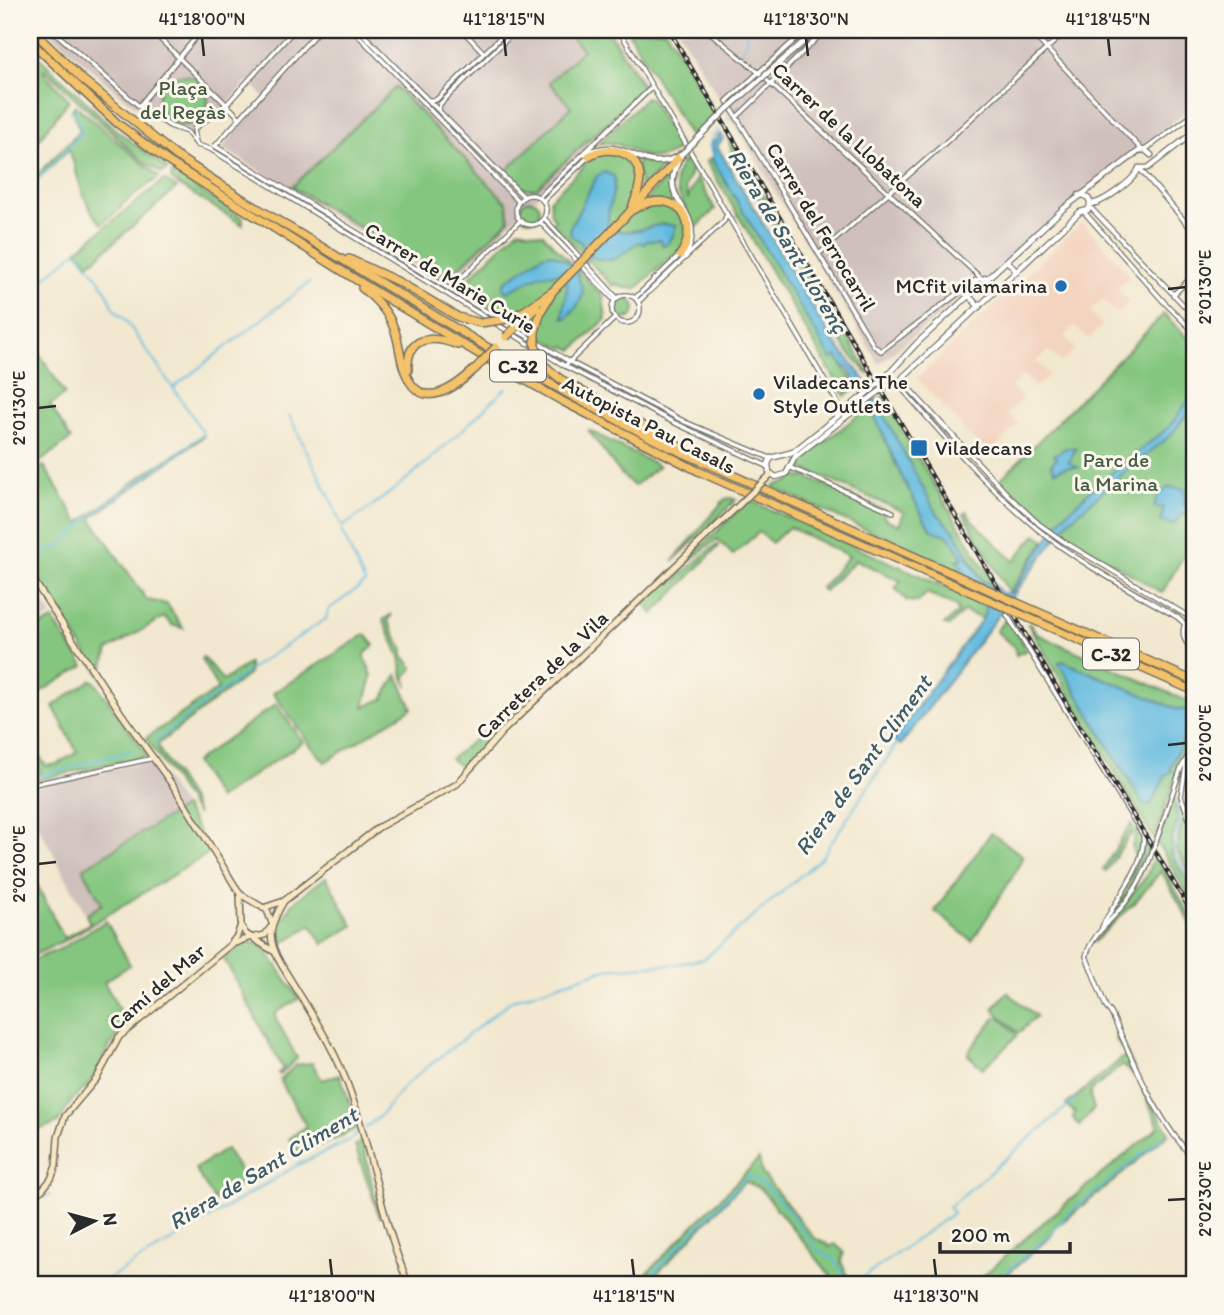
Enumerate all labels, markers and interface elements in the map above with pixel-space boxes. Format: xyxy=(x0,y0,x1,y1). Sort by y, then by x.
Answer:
text: 41°18'00"N xyxy=(159,8,245,30)
text: 41°18'15"N xyxy=(463,8,545,30)
text: 41°18'30"N xyxy=(763,8,849,30)
text: 41°18'45"N xyxy=(1065,8,1151,30)
street label: Carrer de la Llobatona xyxy=(767,57,932,213)
park label: Plaça del Regàs xyxy=(140,75,226,124)
street label: Carrer del Ferrocarril xyxy=(761,138,882,316)
water label: Riera de Sant Llorenç xyxy=(722,144,855,339)
street label: Carrer de Marie Curie xyxy=(360,217,540,338)
text: 2°01'30"E xyxy=(1194,249,1216,324)
place label: MCfit vilamarina xyxy=(896,273,1047,298)
marker: MCfit vilamarina xyxy=(1053,278,1069,294)
road number: C-32 xyxy=(490,350,546,382)
place label: Viladecans The Style Outlets xyxy=(773,369,908,418)
text: 2°01'30"E xyxy=(8,370,30,445)
street label: Autopista Pau Casals xyxy=(559,370,740,479)
marker: Viladecans The Style Outlets xyxy=(751,386,767,402)
place label: Viladecans xyxy=(935,435,1032,460)
marker: Viladecans xyxy=(909,438,929,458)
park label: Parc de la Marina xyxy=(1074,447,1158,496)
street label: Carretera de la Vila xyxy=(470,605,613,744)
road number: C-32 xyxy=(1083,638,1139,670)
water label: Riera de Sant Climent xyxy=(788,668,939,860)
text: 2°02'00"E xyxy=(1194,704,1216,782)
text: 2°02'00"E xyxy=(8,825,30,903)
street label: Camí del Mar xyxy=(103,937,211,1035)
water label: Riera de Sant Climent xyxy=(163,1099,365,1236)
text: 2°02'30"E xyxy=(1194,1161,1216,1237)
north arrow xyxy=(60,1186,130,1256)
scale bar xyxy=(940,1210,1070,1254)
text: N xyxy=(98,1212,123,1227)
text: 200 m xyxy=(951,1222,1011,1247)
text: 41°18'00"N xyxy=(289,1285,375,1307)
text: 41°18'15"N xyxy=(593,1285,675,1307)
text: 41°18'30"N xyxy=(893,1285,979,1307)

